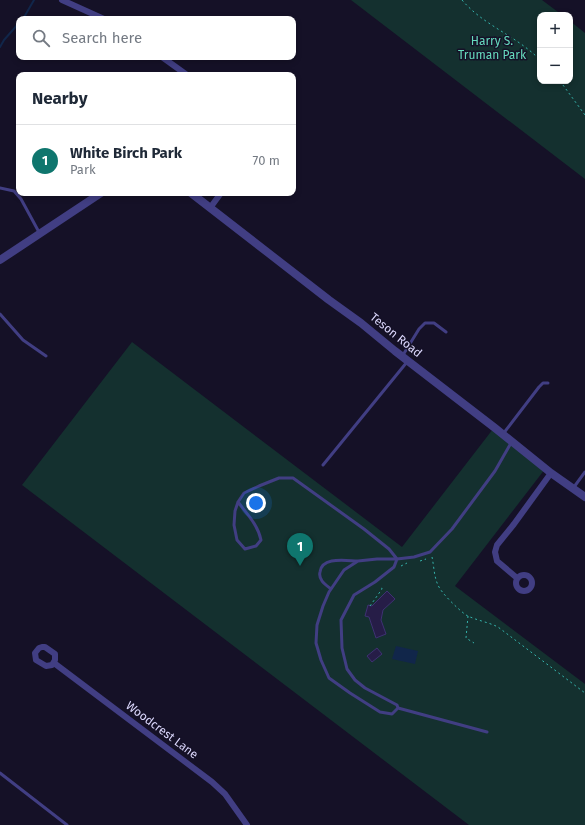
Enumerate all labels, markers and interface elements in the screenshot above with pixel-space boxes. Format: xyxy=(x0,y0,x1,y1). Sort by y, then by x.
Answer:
map controls xyxy=(537,12,573,84)
button: + xyxy=(537,12,573,48)
search box xyxy=(16,16,296,60)
icon: search xyxy=(30,27,52,49)
text: Search here xyxy=(62,29,142,47)
park label: Harry S. Truman Park xyxy=(458,34,527,62)
button: − xyxy=(537,48,573,84)
text: Nearby xyxy=(32,88,87,109)
text: White Birch Park xyxy=(70,144,182,162)
text: 1 xyxy=(42,153,48,168)
text: 70 m xyxy=(253,153,280,168)
text: Park xyxy=(70,162,96,177)
street label: Teson Road xyxy=(367,310,425,360)
your location xyxy=(246,493,266,513)
pin: 1 xyxy=(287,533,313,566)
street label: Woodcrest Lane xyxy=(123,698,201,762)

